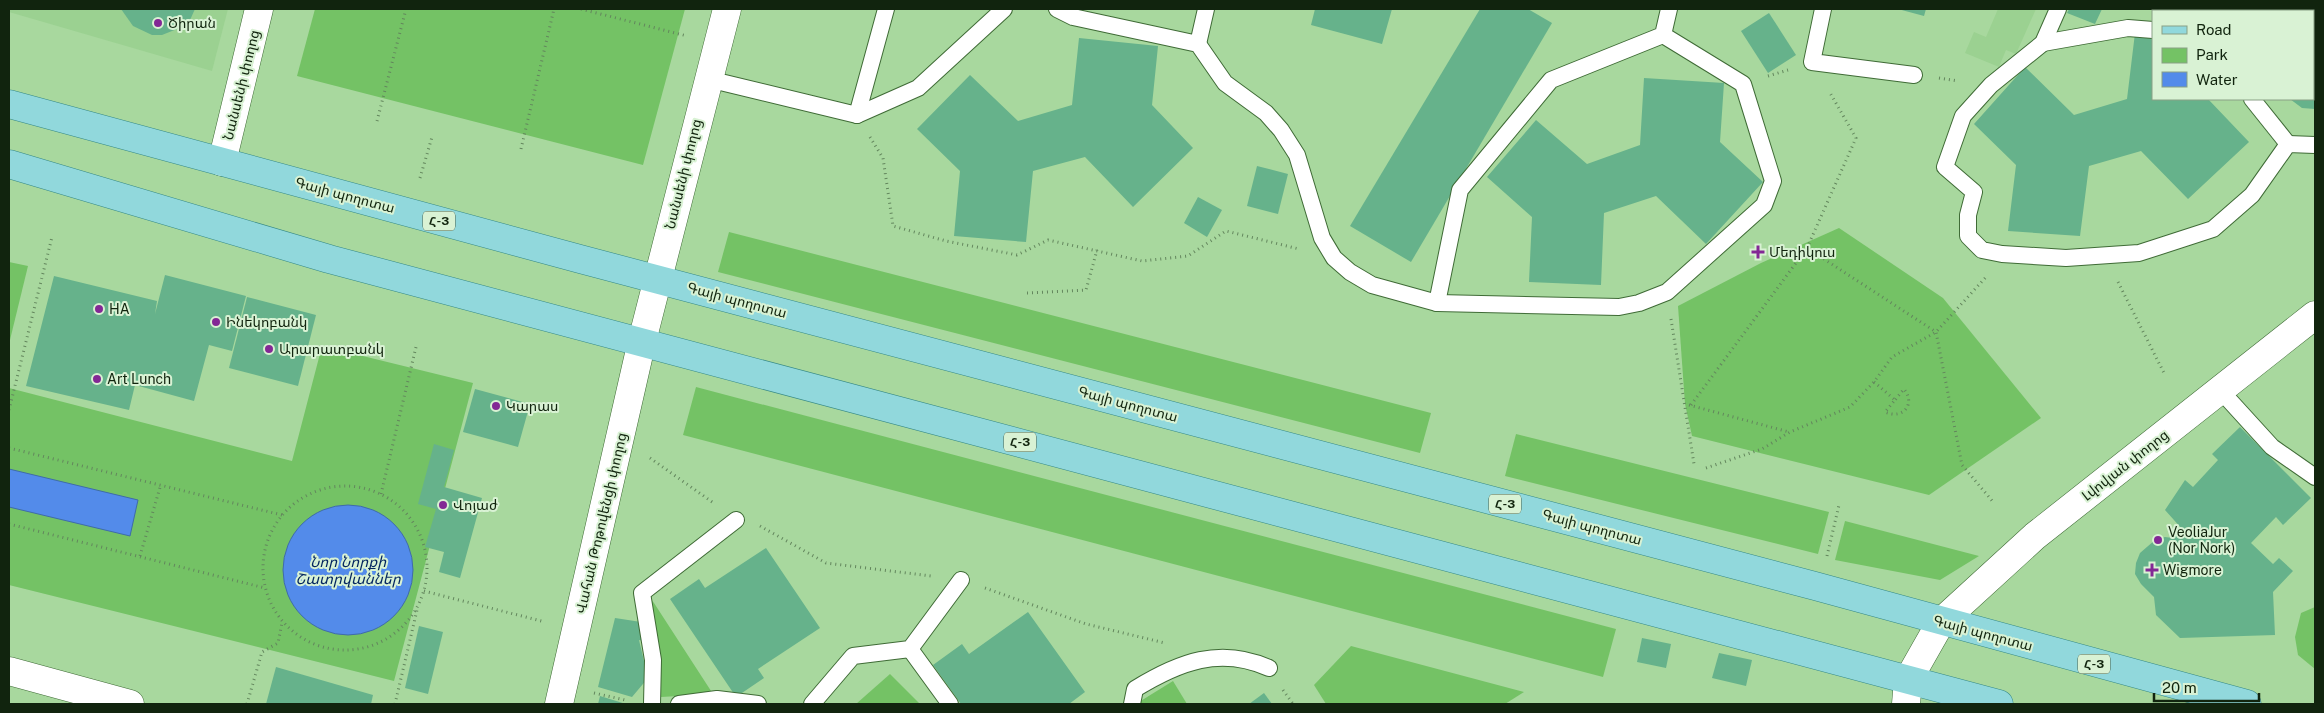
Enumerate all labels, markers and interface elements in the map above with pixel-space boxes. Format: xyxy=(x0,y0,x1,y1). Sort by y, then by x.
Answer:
legend xyxy=(2152,10,2314,100)
place label: Ծիրան xyxy=(168,15,216,31)
marker: Ծիրան xyxy=(152,17,164,29)
text: Road xyxy=(2196,21,2232,38)
street label: Նանսենի փողոց xyxy=(220,28,262,142)
text: Park xyxy=(2196,46,2228,63)
text: Water xyxy=(2196,71,2238,88)
street label: Նանսենի փողոց xyxy=(662,117,704,231)
street label: Գայի պողոտա xyxy=(293,174,397,216)
road number: Հ-3 xyxy=(423,212,455,230)
place label: Մեդիկուս xyxy=(1769,244,1835,260)
marker: Մեդիկուս xyxy=(1751,245,1765,259)
street label: Գայի պողոտա xyxy=(685,279,789,321)
place label: HA xyxy=(109,301,130,317)
marker: HA xyxy=(93,303,105,315)
place label: Ինեկոբանկ xyxy=(226,314,307,330)
marker: Ինեկոբանկ xyxy=(210,316,222,328)
place label: Արարատբանկ xyxy=(279,341,384,357)
marker: Արարատբանկ xyxy=(263,343,275,355)
place label: Art Lunch xyxy=(107,371,171,387)
marker: Art Lunch xyxy=(91,373,103,385)
street label: Գայի պողոտա xyxy=(1076,383,1180,425)
place label: Կարաս xyxy=(506,398,558,414)
marker: Կարաս xyxy=(490,400,502,412)
street label: Լվովյան փողոց xyxy=(2079,426,2171,504)
street label: Վահան Թոթովենցի փողոց xyxy=(572,431,630,615)
road number: Հ-3 xyxy=(1004,432,1036,452)
road number: Հ-3 xyxy=(1489,494,1521,514)
place label: Վոյաժ xyxy=(453,497,498,513)
marker: Վոյաժ xyxy=(437,499,449,511)
street label: Գայի պողոտա xyxy=(1540,506,1644,548)
place label: VeoliaJur (Nor Nork) xyxy=(2168,524,2235,556)
marker: VeoliaJur (Nor Nork) xyxy=(2152,534,2164,546)
water label: Նոր Նորքի Շատրվաններ xyxy=(295,553,402,588)
place label: Wigmore xyxy=(2163,562,2222,578)
marker: Wigmore xyxy=(2145,563,2159,577)
street label: Գայի պողոտա xyxy=(1931,612,2035,654)
road number: Հ-3 xyxy=(2078,654,2110,674)
scale bar xyxy=(2154,670,2259,702)
text: 20 m xyxy=(2162,679,2197,696)

